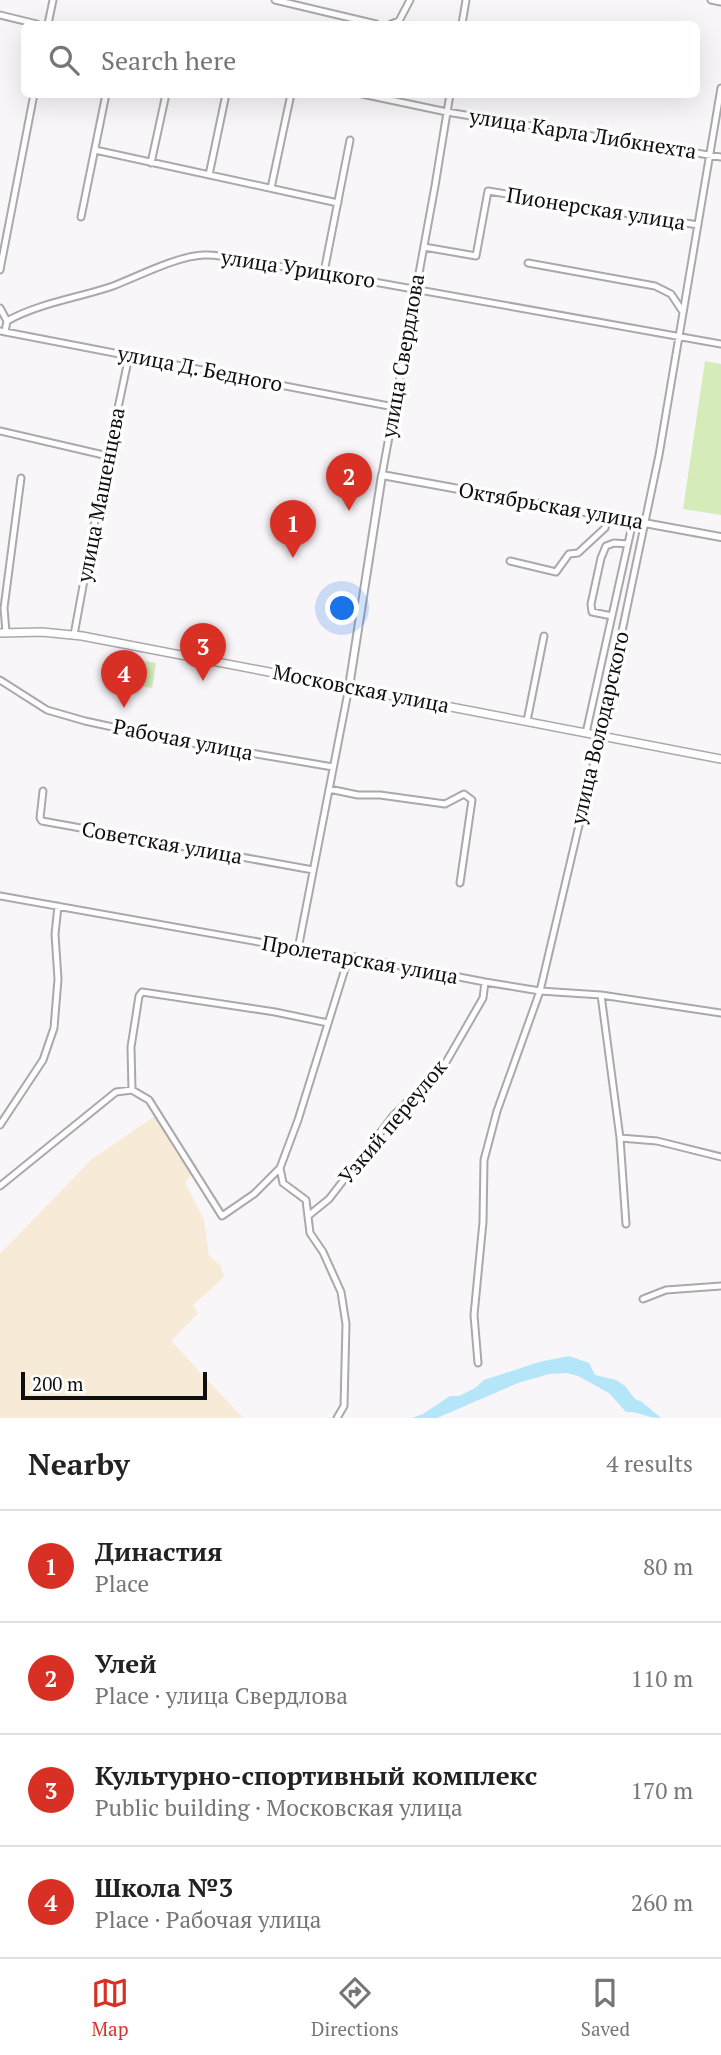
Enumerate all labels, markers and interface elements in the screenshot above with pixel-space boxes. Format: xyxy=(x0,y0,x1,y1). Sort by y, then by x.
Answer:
search box xyxy=(21,21,700,98)
icon: search xyxy=(45,41,83,79)
text: Search here xyxy=(101,43,236,77)
street label: улица Карла Либкнехта xyxy=(467,101,699,165)
street label: Пионерская улица xyxy=(505,180,688,236)
street label: улица Урицкого xyxy=(218,242,377,294)
street label: улица Свердлова xyxy=(374,271,430,441)
street label: улица Д. Бедного xyxy=(114,338,285,398)
street label: улица Машенцева xyxy=(69,404,131,586)
pin: 2 xyxy=(326,453,372,511)
street label: Октябрьская улица xyxy=(456,475,646,535)
pin: 1 xyxy=(270,500,316,558)
your location xyxy=(325,591,359,625)
pin: 3 xyxy=(180,623,226,681)
street label: улица Володарского xyxy=(563,629,635,828)
pin: 4 xyxy=(101,650,147,708)
street label: Московская улица xyxy=(271,657,452,719)
street label: Рабочая улица xyxy=(111,712,256,766)
street label: Советская улица xyxy=(80,814,245,870)
street label: Пролетарская улица xyxy=(260,928,461,990)
street label: Узкий переулок xyxy=(332,1053,453,1190)
scale bar xyxy=(21,1369,206,1401)
text: 200 m xyxy=(32,1371,83,1396)
text: Nearby xyxy=(28,1444,130,1484)
text: 4 results xyxy=(606,1448,693,1479)
text: Династия xyxy=(95,1534,222,1568)
text: 1 xyxy=(45,1551,58,1582)
text: 80 m xyxy=(643,1551,693,1582)
text: Place xyxy=(95,1568,149,1599)
text: Улей xyxy=(95,1646,157,1680)
text: 2 xyxy=(45,1663,58,1694)
text: 110 m xyxy=(631,1663,693,1694)
text: Place · улица Свердлова xyxy=(95,1680,348,1711)
text: Культурно-спортивный комплекс xyxy=(95,1758,537,1792)
text: 3 xyxy=(45,1775,58,1806)
text: 170 m xyxy=(631,1775,693,1806)
text: Public building · Московская улица xyxy=(95,1792,463,1823)
text: Школа №3 xyxy=(95,1870,233,1904)
text: 4 xyxy=(45,1887,58,1918)
text: 260 m xyxy=(631,1887,693,1918)
text: Place · Рабочая улица xyxy=(95,1904,321,1935)
tab: Map xyxy=(91,1974,129,2041)
tab: Directions xyxy=(311,1974,399,2041)
tab: Saved xyxy=(581,1974,630,2041)

